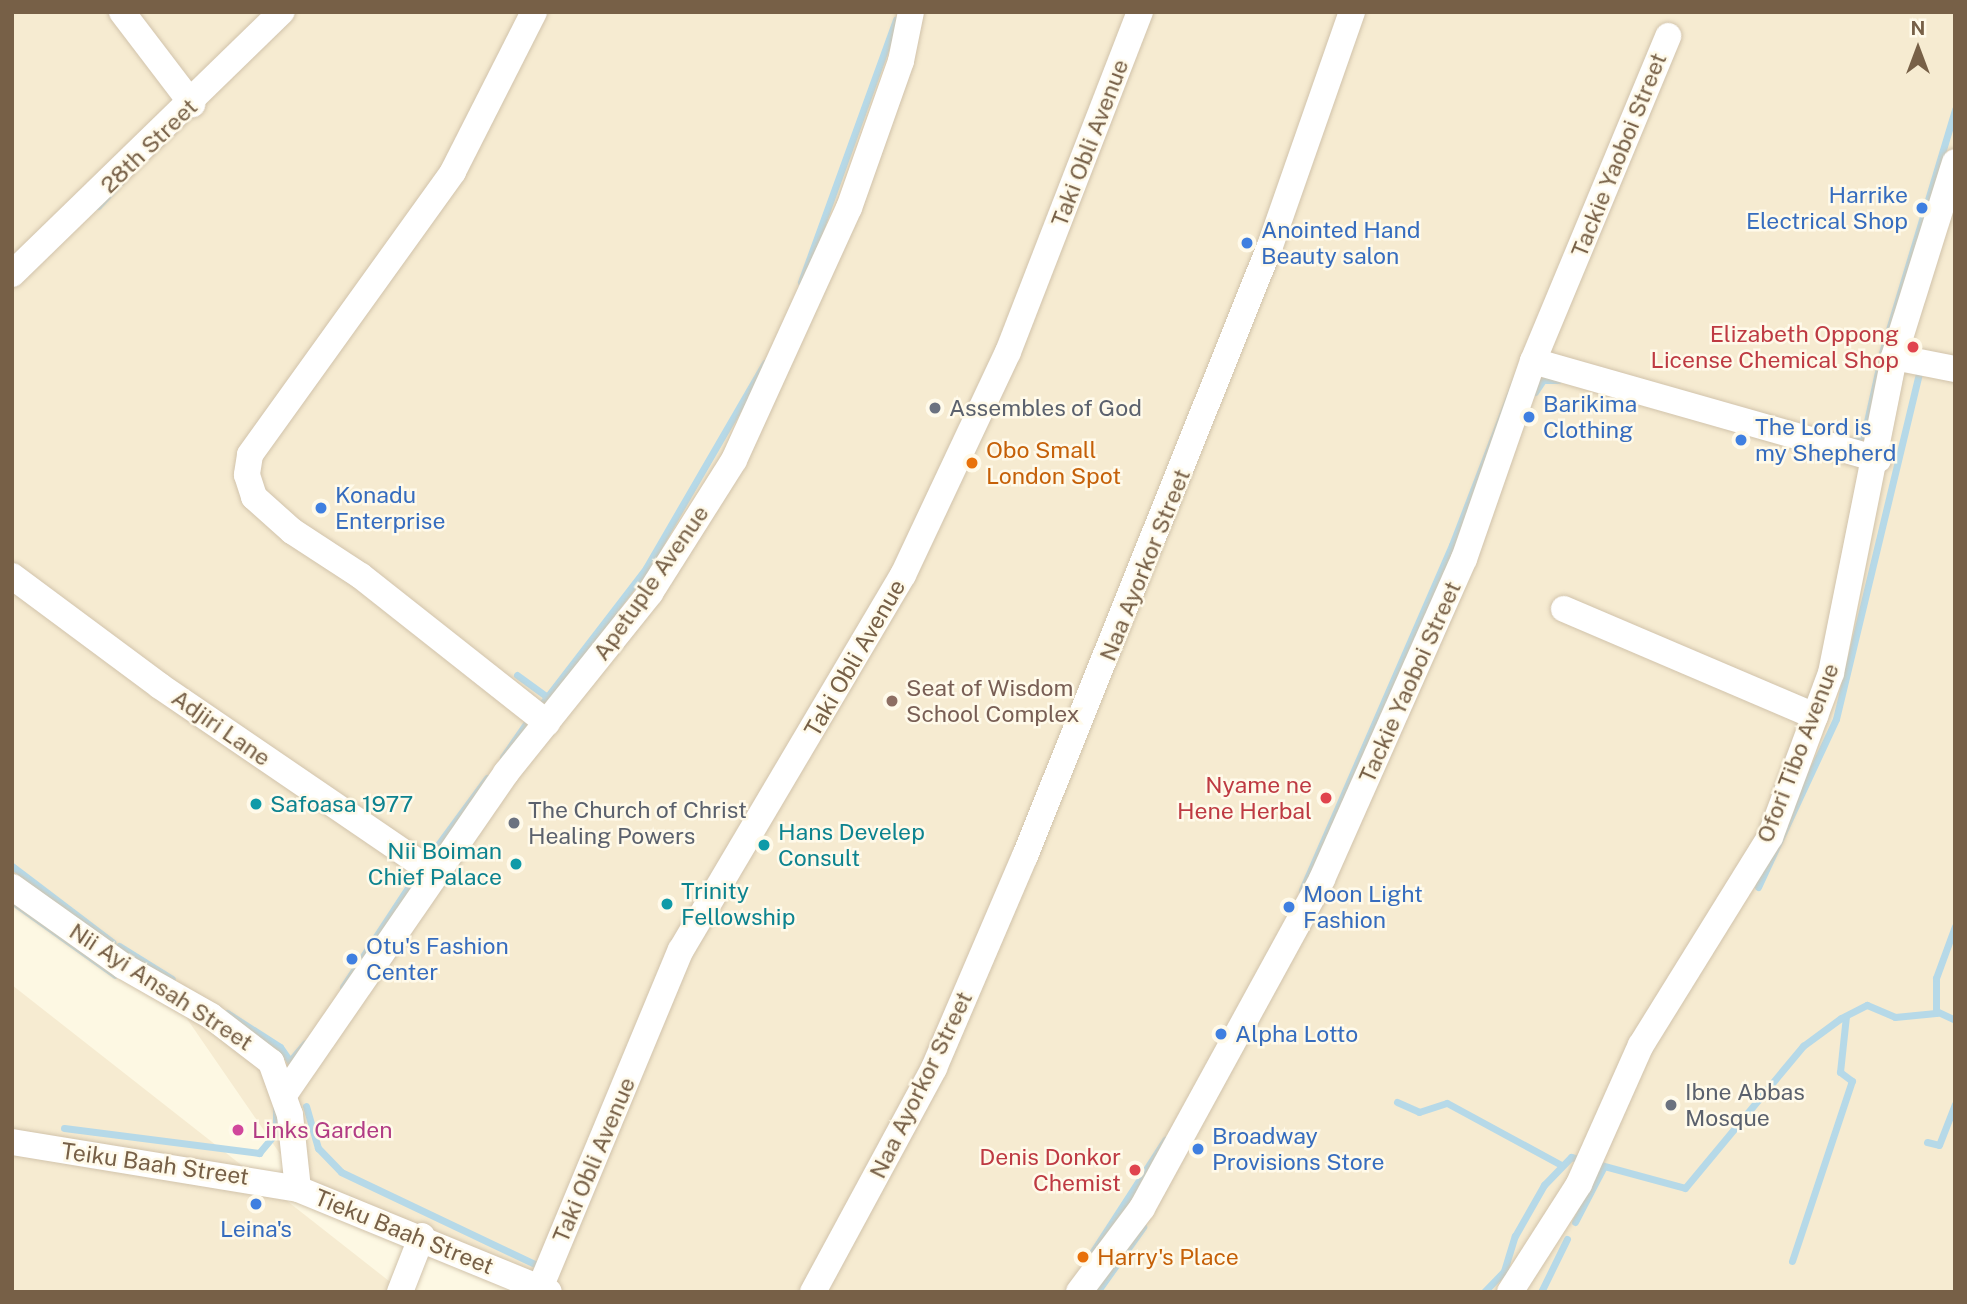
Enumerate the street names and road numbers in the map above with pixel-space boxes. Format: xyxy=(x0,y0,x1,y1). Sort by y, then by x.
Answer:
street label: Tackie Yaoboi Street xyxy=(1565,49,1673,261)
street label: Taki Obli Avenue xyxy=(1045,56,1135,230)
street label: 28th Street xyxy=(95,93,203,199)
street label: Naa Ayorkor Street xyxy=(1094,465,1196,665)
street label: Apetuple Avenue xyxy=(587,500,715,666)
street label: Taki Obli Avenue xyxy=(799,575,911,741)
street label: Tackie Yaoboi Street xyxy=(1353,577,1467,787)
street label: Ofori Tibo Avenue xyxy=(1751,659,1845,847)
street label: Adjiri Lane xyxy=(166,684,276,772)
street label: Nii Ayi Ansah Street xyxy=(64,917,258,1057)
street label: Naa Ayorkor Street xyxy=(864,987,978,1183)
street label: Taki Obli Avenue xyxy=(547,1073,641,1247)
street label: Teiku Baah Street xyxy=(59,1137,251,1191)
street label: Tieku Baah Street xyxy=(310,1183,498,1281)

